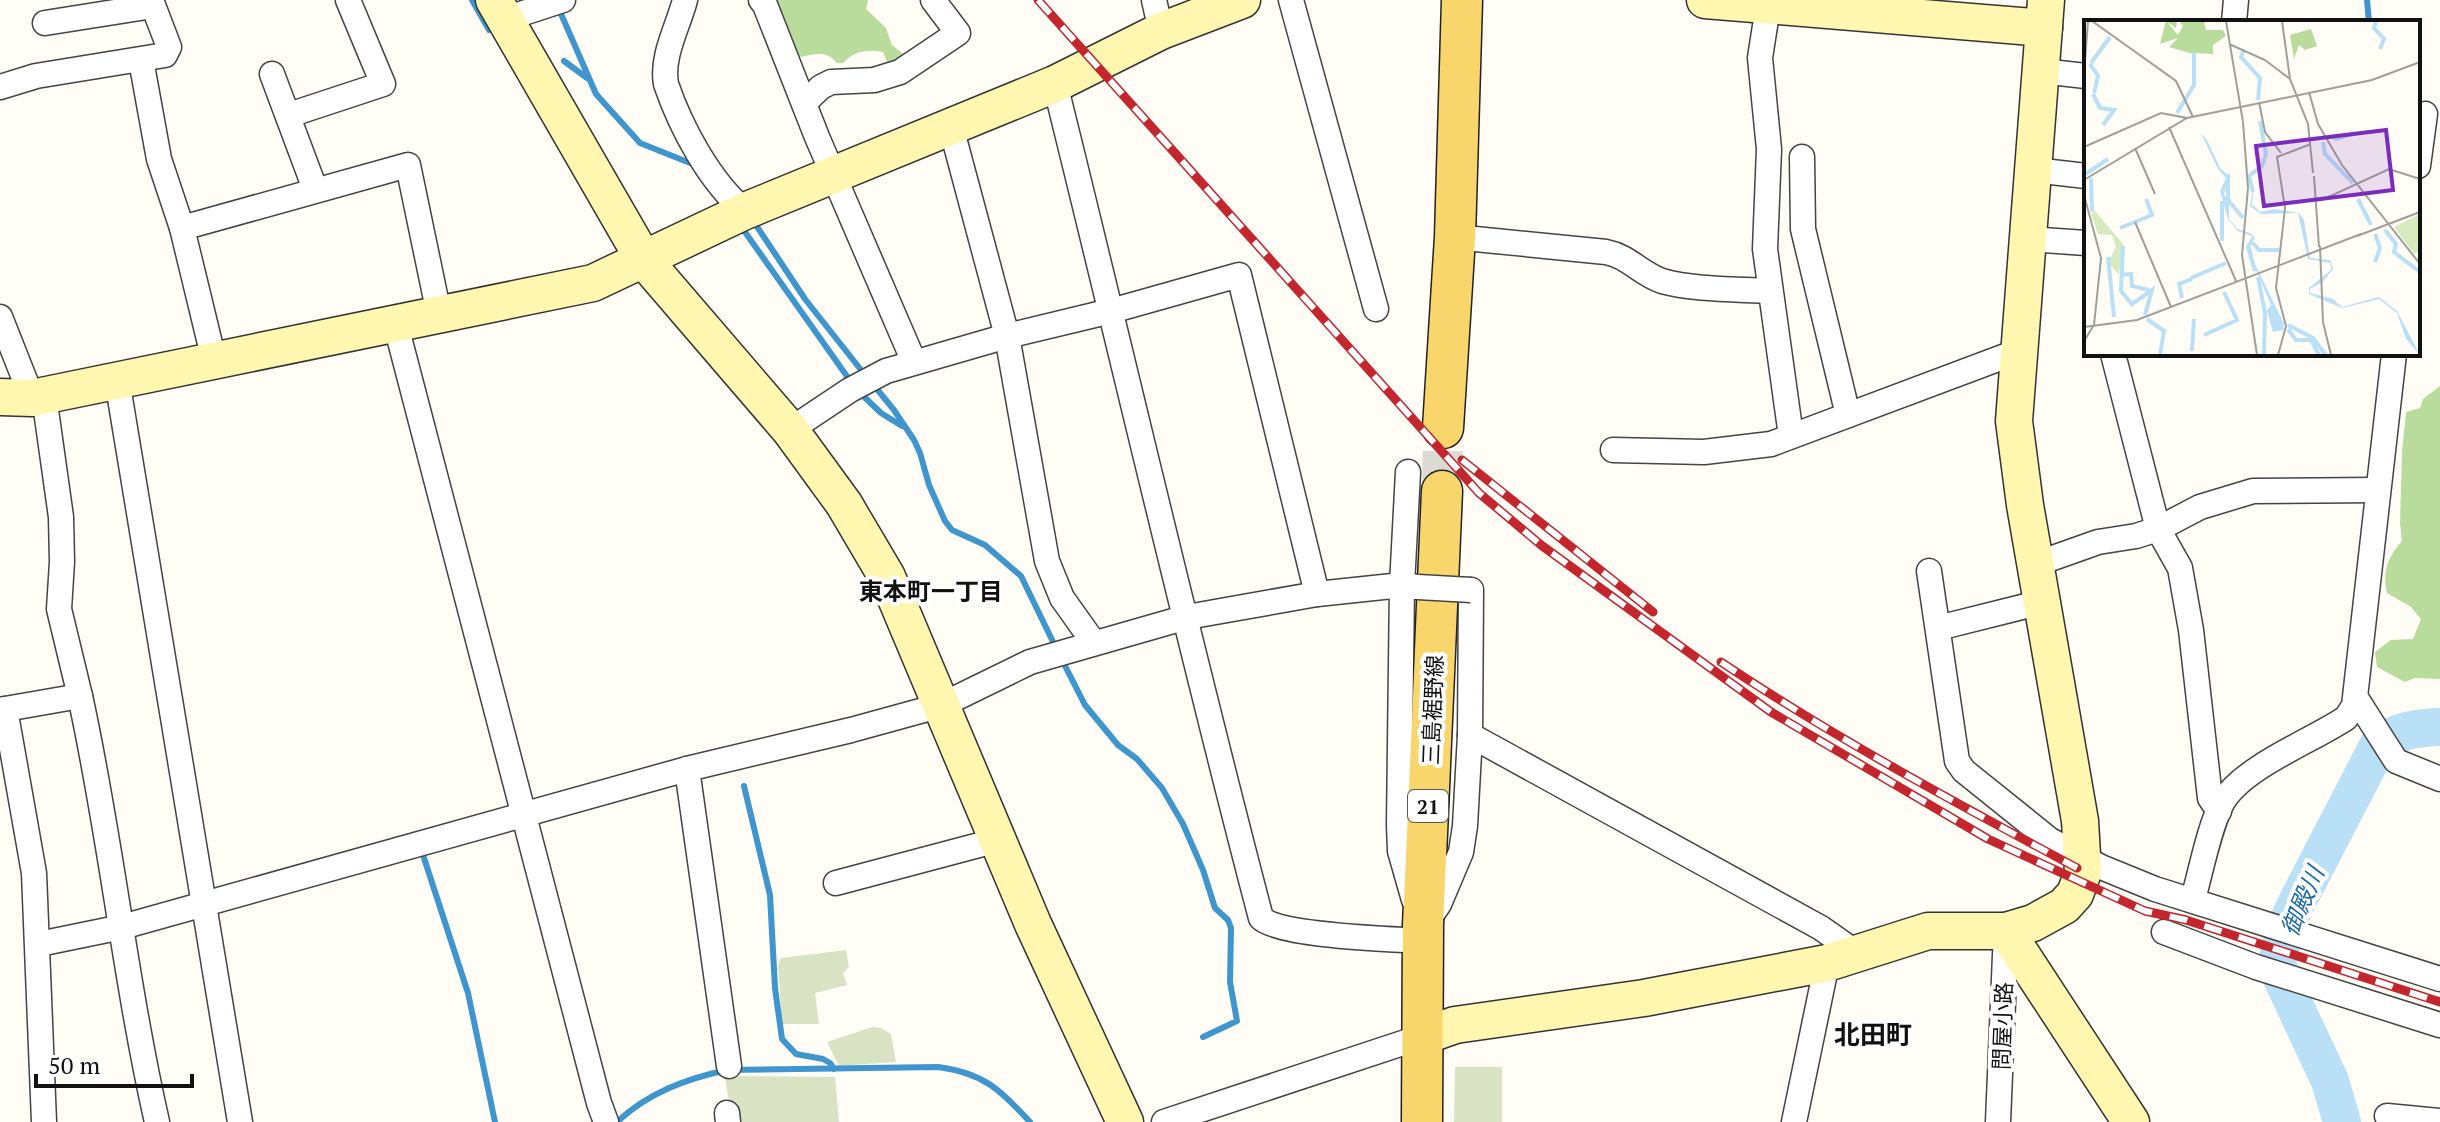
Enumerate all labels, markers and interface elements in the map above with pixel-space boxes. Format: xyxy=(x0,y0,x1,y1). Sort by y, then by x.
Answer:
inset map xyxy=(2084,20,2420,356)
district label: 東本町一丁目 xyxy=(859,575,1003,607)
street label: 三島裾野線 xyxy=(1416,655,1448,765)
road number: 21 xyxy=(1408,790,1448,822)
water label: 御殿川 xyxy=(2273,859,2332,940)
street label: 問屋小路 xyxy=(1986,982,2018,1070)
district label: 北田町 xyxy=(1834,1017,1912,1051)
scale bar xyxy=(36,1038,192,1088)
text: 50 m xyxy=(48,1049,100,1081)

